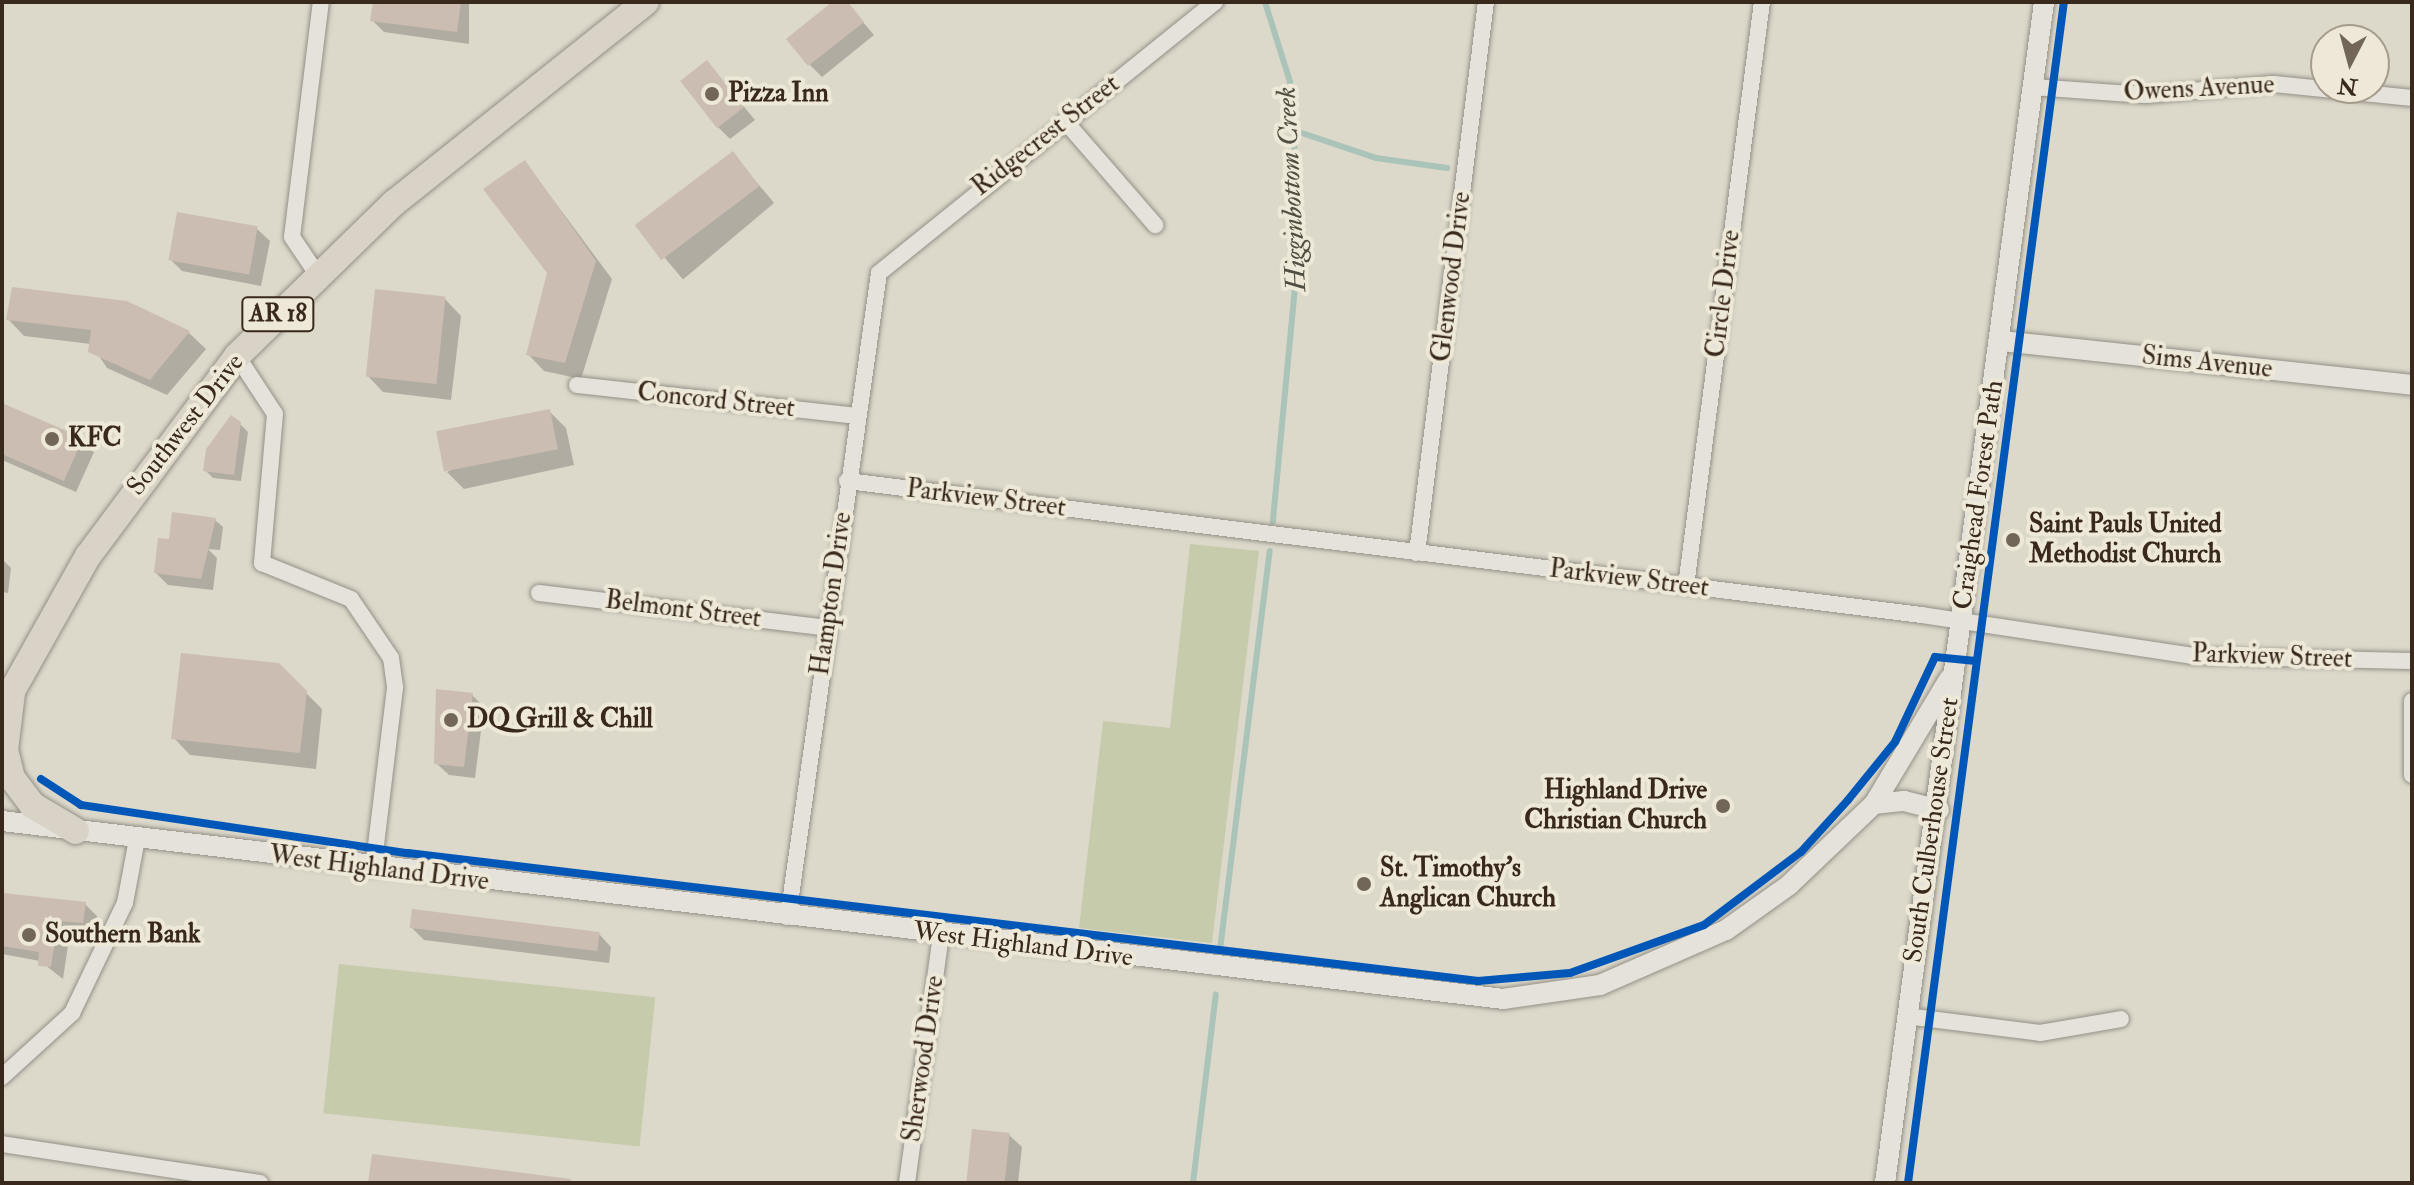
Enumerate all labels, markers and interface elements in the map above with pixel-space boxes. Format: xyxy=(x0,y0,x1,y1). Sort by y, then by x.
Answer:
north arrow xyxy=(2310,24,2390,104)
street label: Ridgecrest Street xyxy=(966,69,1126,203)
street label: Owens Avenue xyxy=(2123,69,2275,109)
text: N xyxy=(2336,71,2359,101)
place label: Pizza Inn xyxy=(728,78,829,110)
marker: Pizza Inn xyxy=(703,85,721,103)
water label: Higginbottom Creek xyxy=(1270,86,1314,292)
street label: Glenwood Drive xyxy=(1426,190,1478,364)
street label: Circle Drive xyxy=(1701,228,1747,360)
road number: AR 18 xyxy=(240,294,316,334)
street label: Sims Avenue xyxy=(2140,341,2274,385)
street label: Southwest Drive xyxy=(121,348,251,502)
street label: Concord Street xyxy=(636,377,796,425)
street label: Craighead Forest Path xyxy=(1947,378,2011,612)
place label: KFC xyxy=(68,423,122,455)
marker: KFC xyxy=(43,430,61,448)
street label: Parkview Street xyxy=(905,474,1067,524)
place label: Saint Pauls United Methodist Church xyxy=(2029,509,2221,570)
street label: Hampton Drive xyxy=(805,510,859,678)
marker: Saint Pauls United Methodist Church xyxy=(2004,531,2022,549)
street label: Parkview Street xyxy=(1548,554,1710,604)
street label: Belmont Street xyxy=(603,585,763,635)
street label: Parkview Street xyxy=(2191,639,2353,675)
street label: South Culberhouse Street xyxy=(1898,695,1966,965)
place label: DQ Grill & Chill xyxy=(467,704,653,736)
marker: DQ Grill & Chill xyxy=(442,711,460,729)
place label: Highland Drive Christian Church xyxy=(1524,775,1707,836)
marker: Highland Drive Christian Church xyxy=(1714,797,1732,815)
street label: West Highland Drive xyxy=(267,840,491,898)
place label: St. Timothy's Anglican Church xyxy=(1380,853,1556,914)
marker: St. Timothy's Anglican Church xyxy=(1355,875,1373,893)
street label: West Highland Drive xyxy=(911,916,1135,974)
place label: Southern Bank xyxy=(45,919,200,951)
marker: Southern Bank xyxy=(20,926,38,944)
street label: Sherwood Drive xyxy=(897,974,951,1144)

